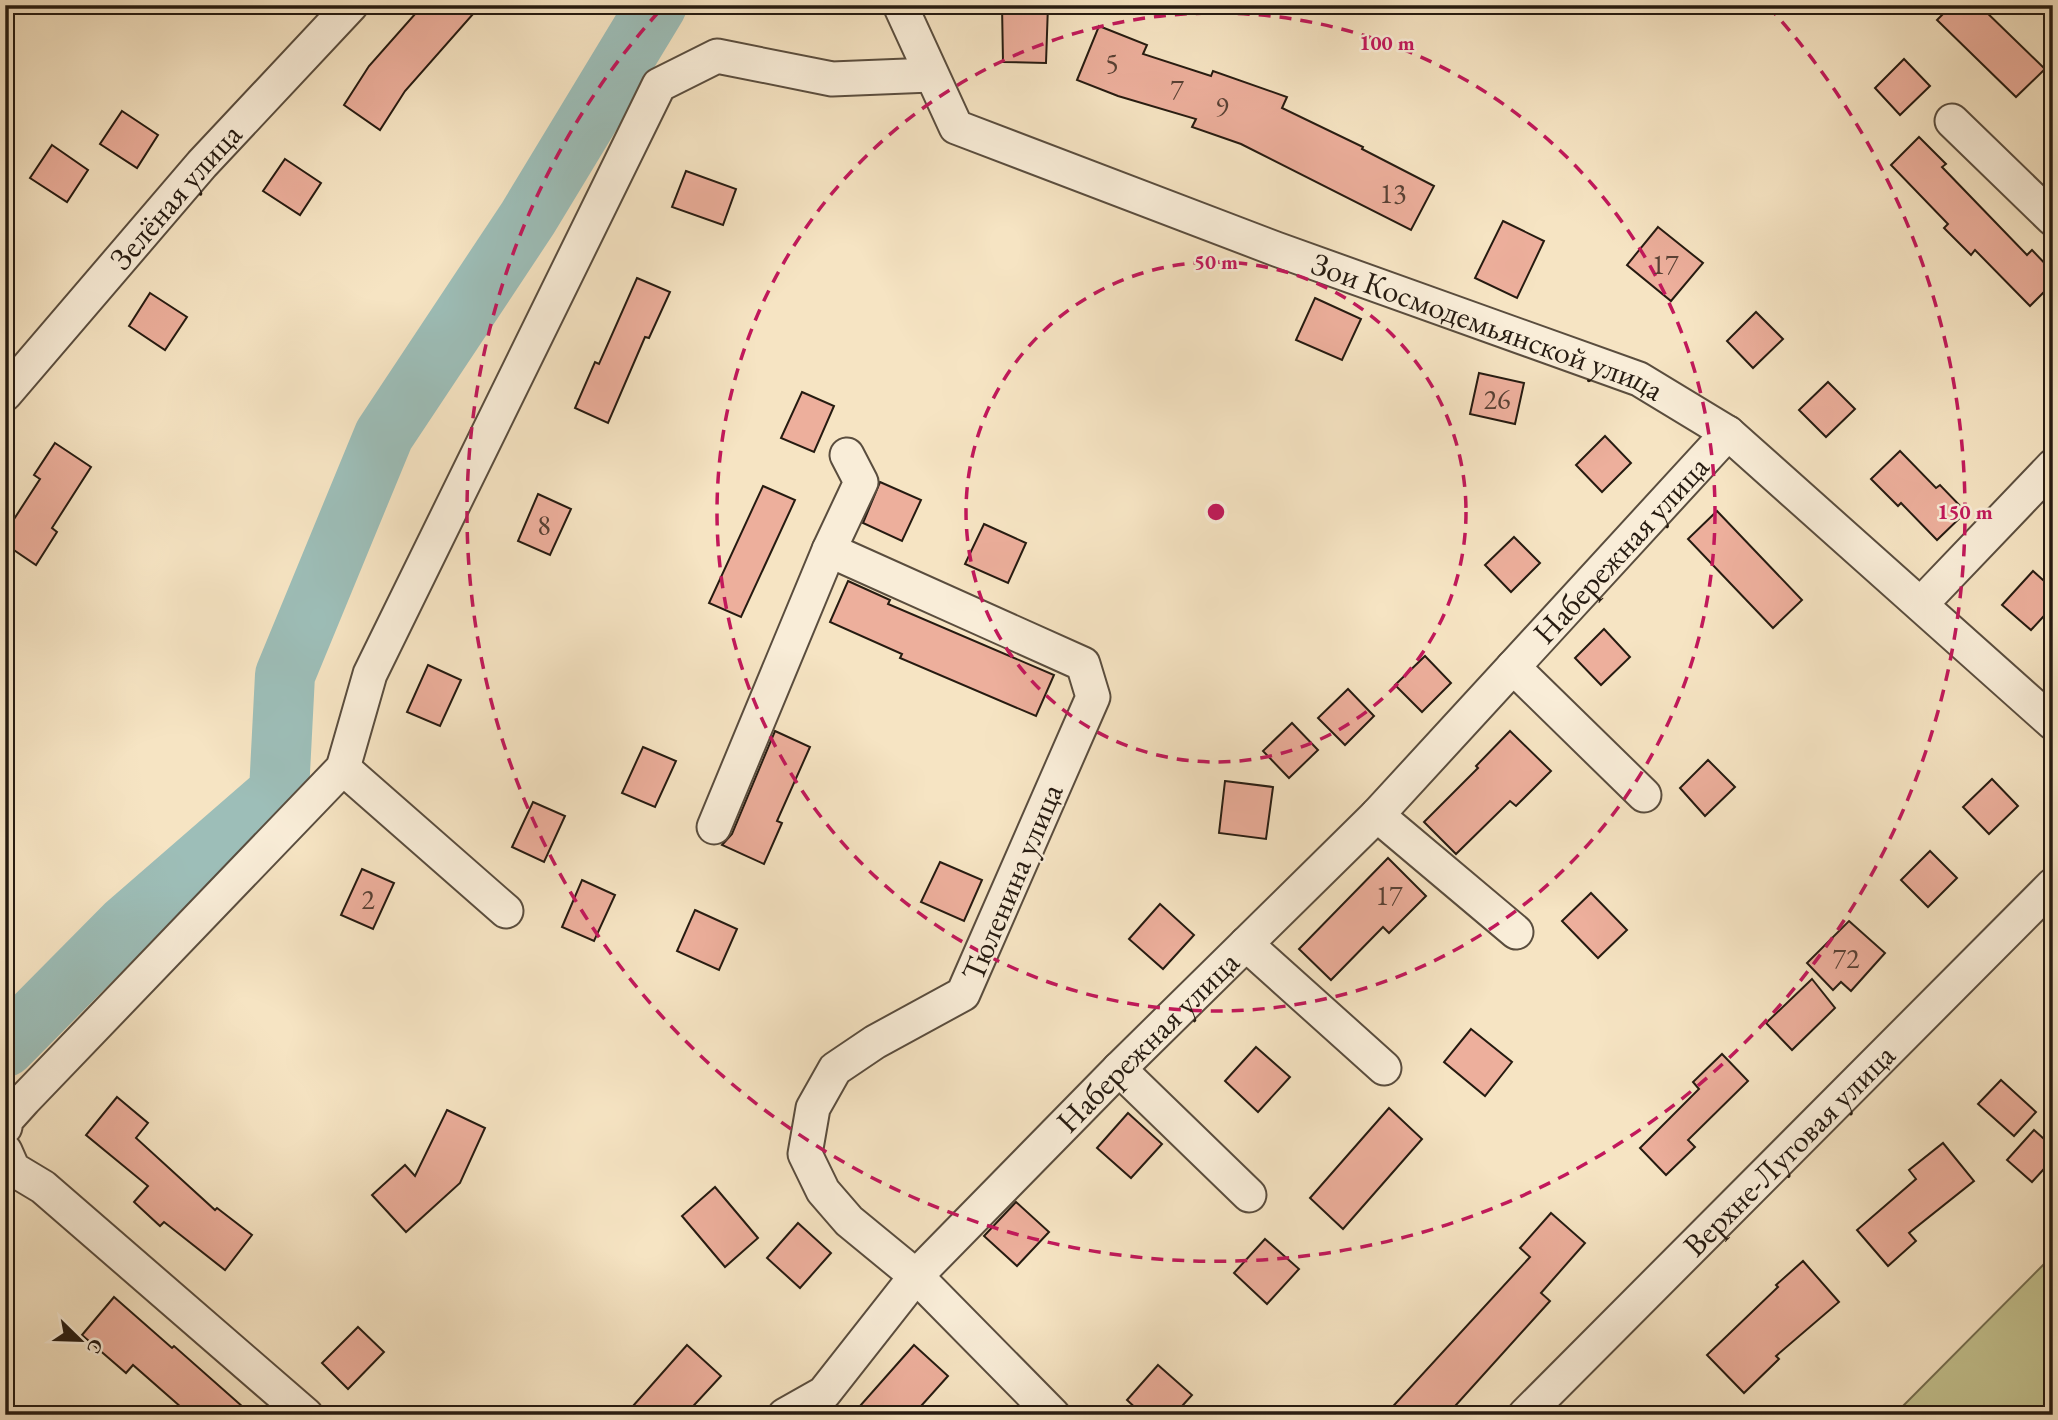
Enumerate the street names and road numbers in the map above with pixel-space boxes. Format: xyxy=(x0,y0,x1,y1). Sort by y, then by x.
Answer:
street label: Зелёная улица xyxy=(100,114,251,278)
street label: Зои Космодемьянской улица xyxy=(1306,242,1672,410)
street label: Набережная улица xyxy=(1524,446,1718,653)
street label: Тюленина улица xyxy=(952,777,1073,987)
street label: Набережная улица xyxy=(1047,941,1248,1142)
street label: Верхне-Луговая улица xyxy=(1674,1034,1904,1266)

